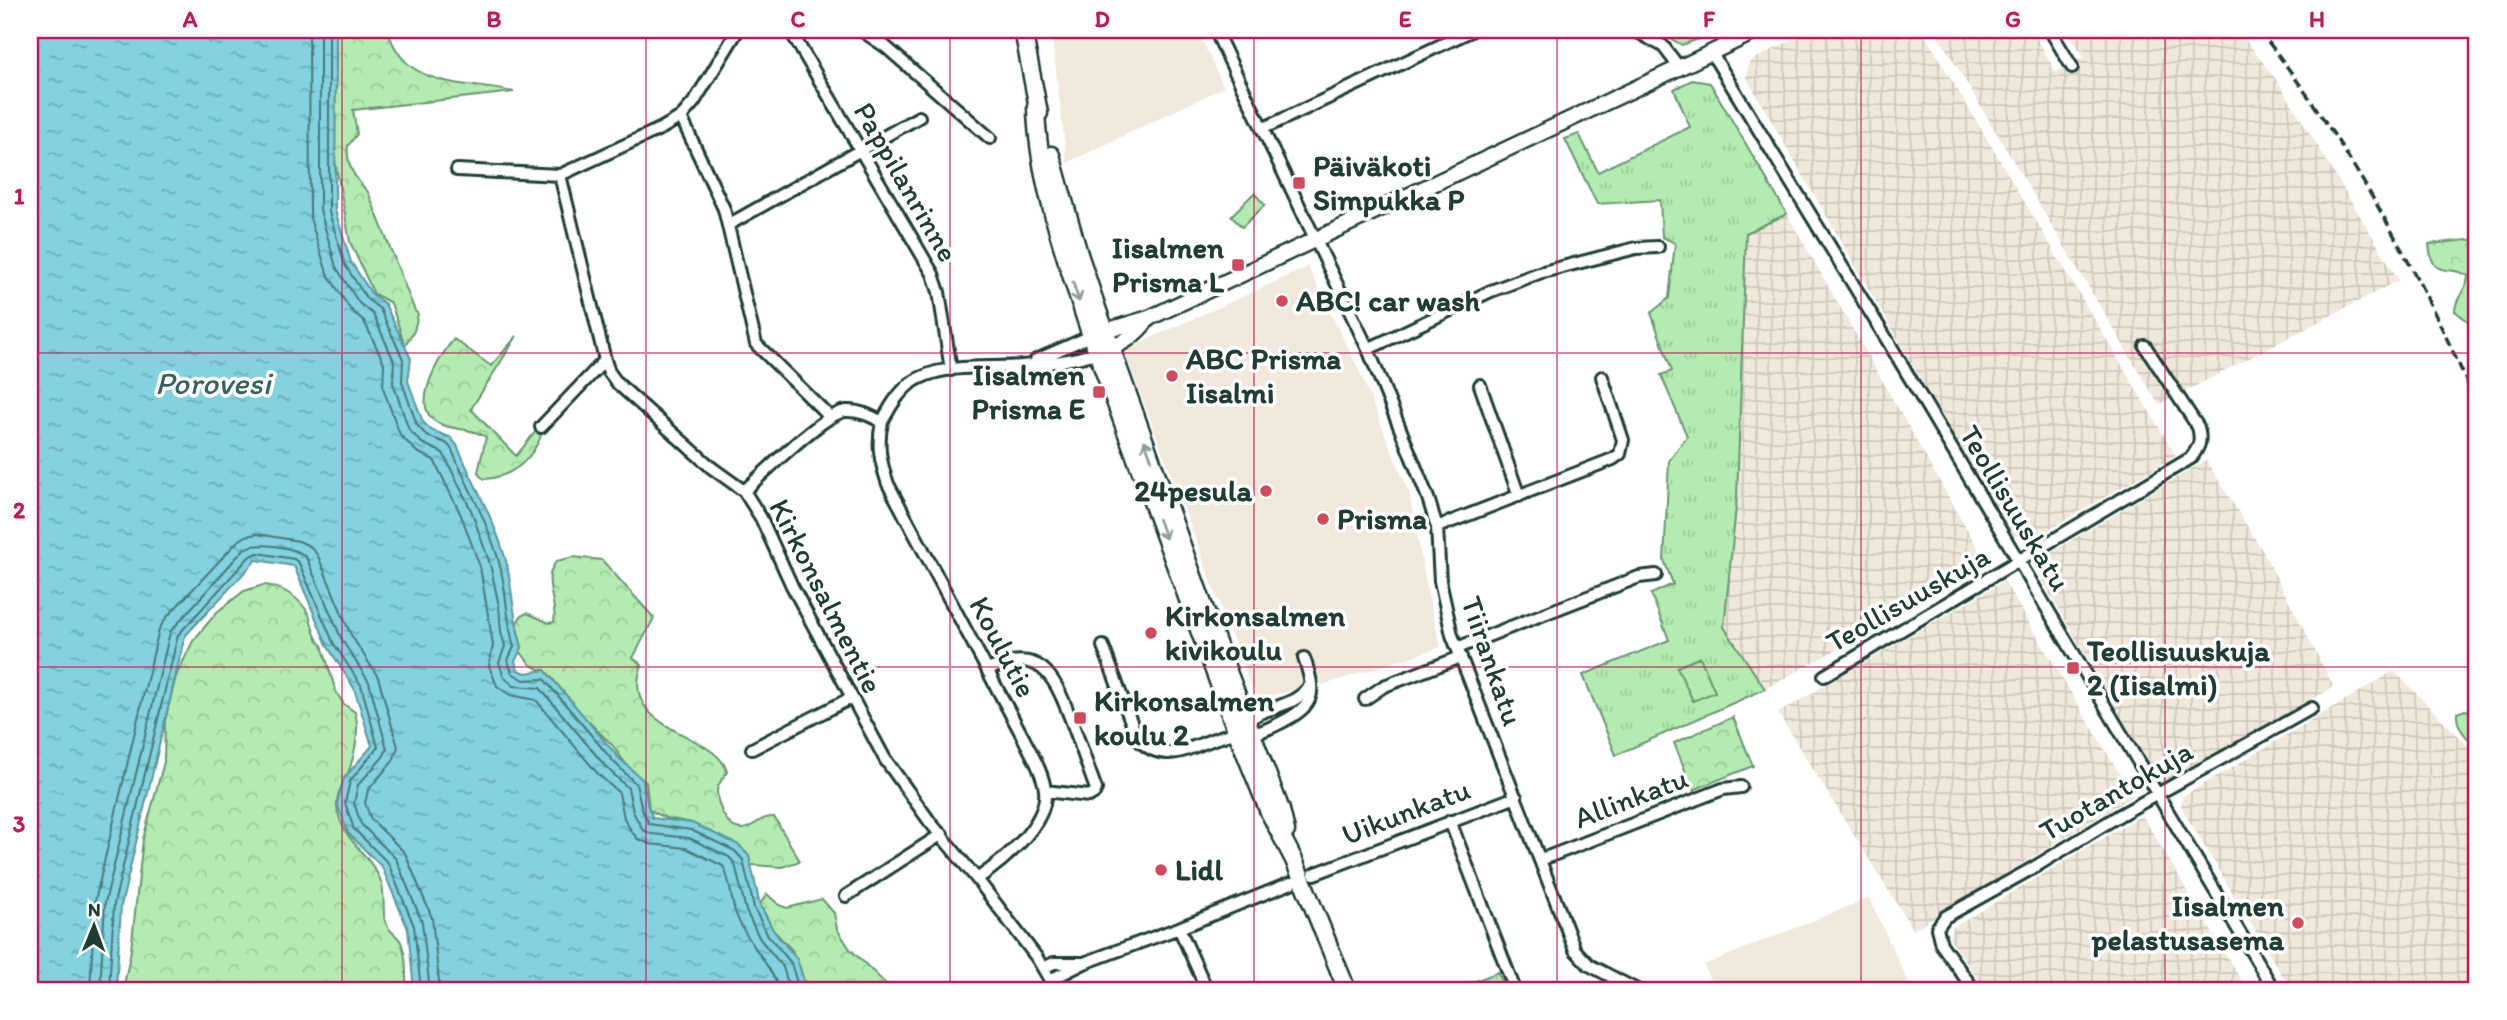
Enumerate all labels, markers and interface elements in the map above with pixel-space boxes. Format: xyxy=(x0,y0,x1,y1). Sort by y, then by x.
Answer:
text: A xyxy=(182,5,198,33)
text: B xyxy=(487,5,502,33)
text: C xyxy=(791,5,806,33)
text: D xyxy=(1094,5,1110,33)
text: E xyxy=(1399,5,1412,33)
text: F xyxy=(1703,5,1716,33)
text: G xyxy=(2005,5,2021,33)
text: H xyxy=(2309,5,2325,33)
street label: Pappilanrinne xyxy=(846,95,967,268)
place label: Päiväkoti Simpukka P xyxy=(1313,147,1464,218)
marker: Päiväkoti Simpukka P xyxy=(1291,175,1307,191)
text: 1 xyxy=(14,182,25,210)
place label: Iisalmen Prisma L xyxy=(1112,229,1225,300)
marker: Iisalmen Prisma L xyxy=(1230,257,1246,273)
one-way arrow xyxy=(1071,280,1084,302)
place label: ABC! car wash xyxy=(1295,282,1480,319)
marker: ABC! car wash xyxy=(1274,293,1290,309)
place label: ABC Prisma Iisalmi xyxy=(1185,340,1341,411)
place label: Iisalmen Prisma E xyxy=(972,356,1085,427)
water label: Porovesi xyxy=(155,364,274,402)
marker: ABC Prisma Iisalmi xyxy=(1164,368,1180,384)
marker: Iisalmen Prisma E xyxy=(1091,384,1107,400)
street label: Teollisuuskatu xyxy=(1952,418,2079,597)
one-way arrow xyxy=(1141,440,1153,462)
place label: 24pesula xyxy=(1134,472,1252,509)
marker: 24pesula xyxy=(1258,483,1274,499)
street label: Kirkonsalmentie xyxy=(761,492,891,699)
text: 2 xyxy=(13,496,26,524)
place label: Prisma xyxy=(1337,500,1427,537)
marker: Prisma xyxy=(1315,511,1331,527)
one-way arrow xyxy=(1156,517,1169,539)
street label: Teollisuuskuja xyxy=(1819,537,1996,660)
street label: Koulutie xyxy=(962,590,1045,704)
street label: Tiirankatu xyxy=(1453,591,1532,730)
place label: Kirkonsalmen kivikoulu xyxy=(1165,597,1345,668)
marker: Kirkonsalmen kivikoulu xyxy=(1143,625,1159,641)
place label: Teollisuuskuja 2 (Iisalmi) xyxy=(2086,632,2270,703)
marker: Teollisuuskuja 2 (Iisalmi) xyxy=(2065,660,2081,676)
place label: Kirkonsalmen koulu 2 xyxy=(1094,682,1274,753)
marker: Kirkonsalmen koulu 2 xyxy=(1072,710,1088,726)
street label: Tuotantokuja xyxy=(2033,732,2199,849)
street label: Allinkatu xyxy=(1569,759,1693,836)
street label: Uikunkatu xyxy=(1336,770,1475,853)
text: 3 xyxy=(13,810,26,838)
place label: Lidl xyxy=(1175,851,1223,888)
marker: Lidl xyxy=(1153,862,1169,878)
place label: Iisalmen pelastusasema xyxy=(2091,887,2284,958)
north arrow xyxy=(60,890,130,960)
text: N xyxy=(88,898,101,921)
marker: Iisalmen pelastusasema xyxy=(2290,915,2306,931)

